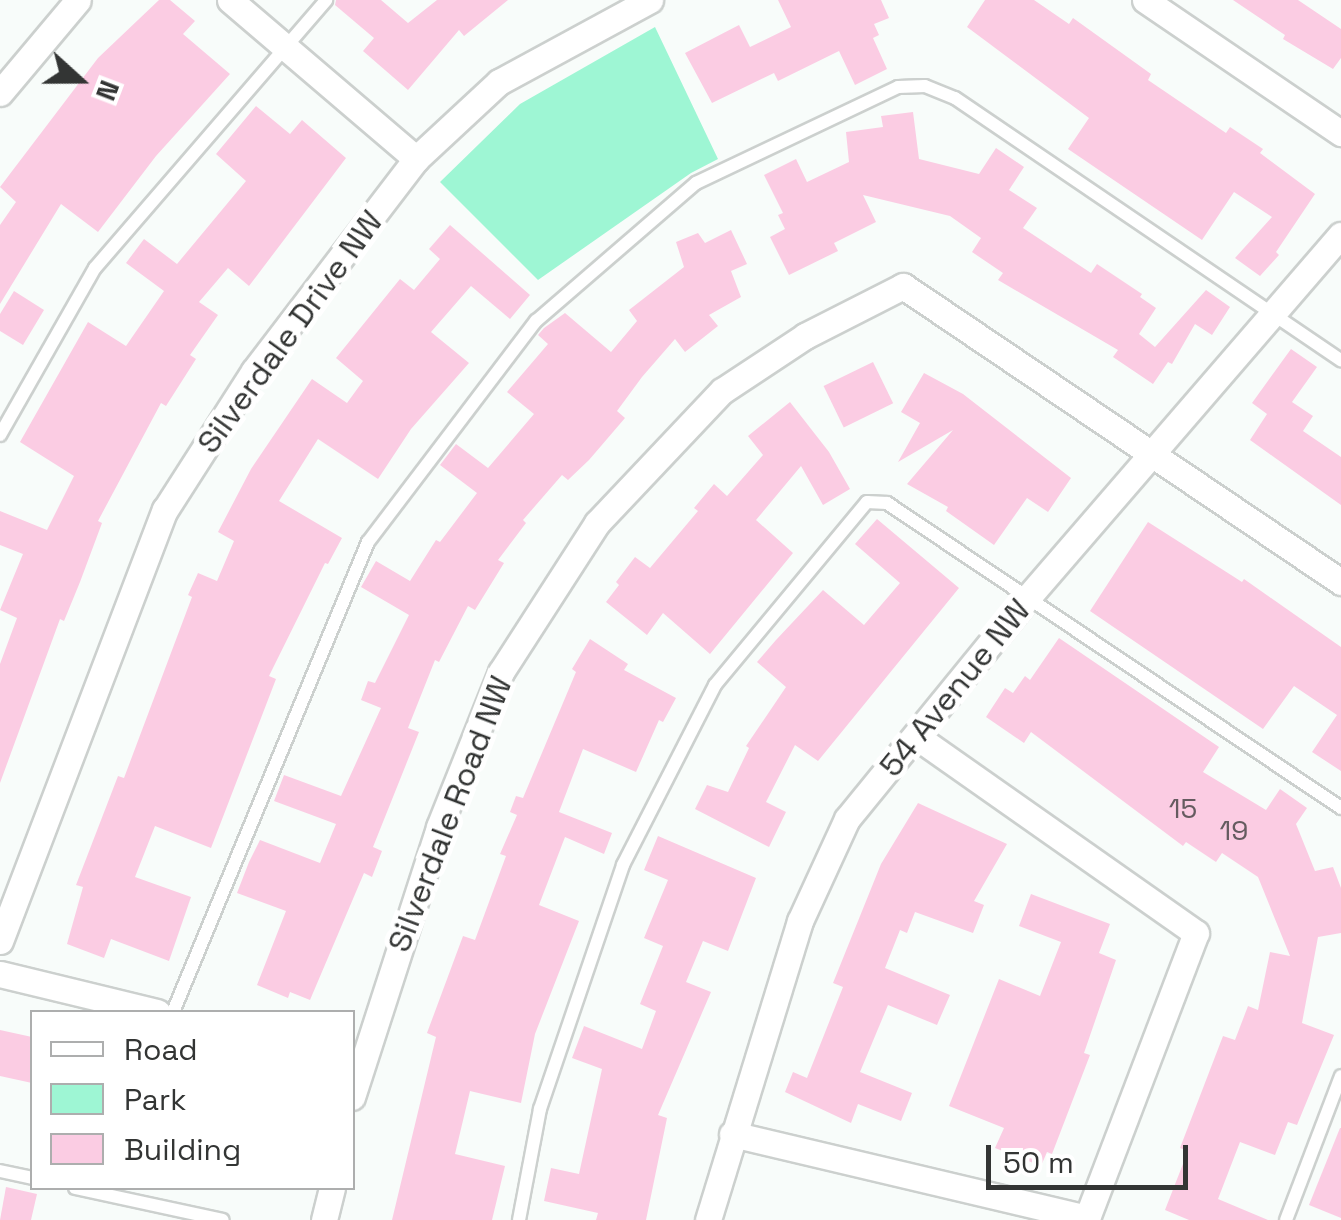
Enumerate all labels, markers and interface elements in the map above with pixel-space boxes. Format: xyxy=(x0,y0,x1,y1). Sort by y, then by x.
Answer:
north arrow xyxy=(30,30,130,130)
text: N xyxy=(88,76,128,106)
street label: Silverdale Drive NW xyxy=(189,203,391,461)
street label: 54 Avenue NW xyxy=(872,591,1038,785)
street label: Silverdale Road NW xyxy=(380,671,520,957)
house number: 15 xyxy=(1169,791,1197,825)
house number: 19 xyxy=(1220,813,1248,847)
legend xyxy=(30,1010,355,1190)
text: Road xyxy=(124,1030,198,1069)
text: Park xyxy=(124,1080,186,1119)
scale bar xyxy=(991,1125,1194,1187)
text: Building xyxy=(124,1130,241,1169)
text: 50 m xyxy=(1003,1143,1074,1182)

